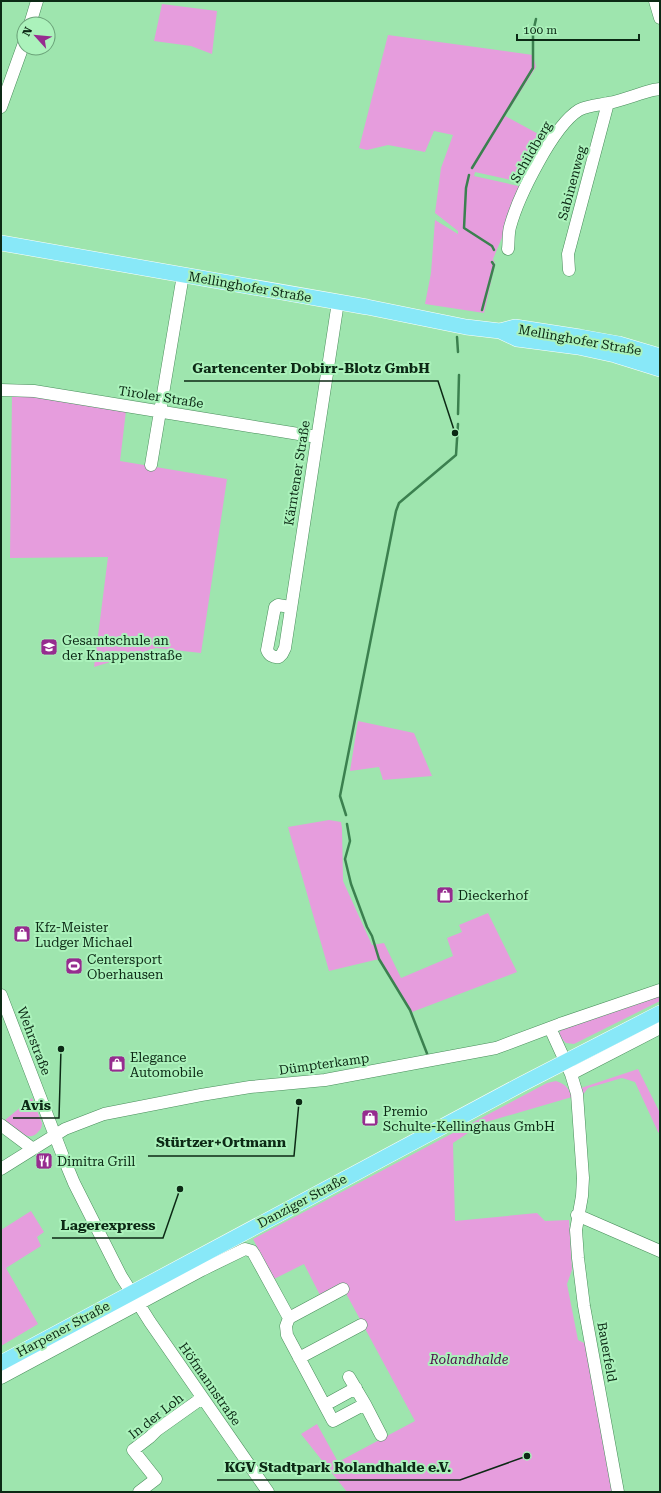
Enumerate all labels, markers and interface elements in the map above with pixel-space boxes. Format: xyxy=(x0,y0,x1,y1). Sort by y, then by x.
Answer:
north arrow xyxy=(16,16,56,56)
scale bar xyxy=(517,16,639,42)
text: 100 m xyxy=(523,23,557,37)
text: N xyxy=(20,24,35,38)
street label: Schildberg xyxy=(507,118,555,185)
street label: Sabinenweg xyxy=(555,144,589,222)
street label: Mellinghofer Straße xyxy=(187,269,313,305)
street label: Mellinghofer Straße xyxy=(517,322,643,358)
callout: Gartencenter Dobirr-Blotz GmbH xyxy=(184,355,438,381)
text: Gartencenter Dobirr-Blotz GmbH xyxy=(192,360,430,376)
street label: Tiroler Straße xyxy=(117,383,205,411)
street label: Kärntener Straße xyxy=(281,419,313,527)
place label: Gesamtschule an der Knappenstraße xyxy=(62,633,182,663)
school or university icon: Gesamtschule an der Knappenstraße xyxy=(39,637,59,657)
shop icon: Dieckerhof xyxy=(435,885,455,905)
place label: Dieckerhof xyxy=(458,888,529,903)
place label: Kfz-Meister Ludger Michael xyxy=(35,920,132,950)
shop icon: Kfz-Meister Ludger Michael xyxy=(12,924,32,944)
place label: Centersport Oberhausen xyxy=(87,952,164,982)
sports icon: Centersport Oberhausen xyxy=(64,956,84,976)
street label: Wehrstraße xyxy=(14,1005,54,1077)
place label: Elegance Automobile xyxy=(130,1050,203,1080)
street label: Dümpterkamp xyxy=(278,1050,370,1078)
shop icon: Elegance Automobile xyxy=(107,1054,127,1074)
callout: Avis xyxy=(13,1092,59,1118)
text: Avis xyxy=(21,1097,51,1113)
place label: Premio Schulte-Kellinghaus GmbH xyxy=(383,1104,555,1134)
shop icon: Premio Schulte-Kellinghaus GmbH xyxy=(360,1108,380,1128)
callout: Stürtzer+Ortmann xyxy=(148,1130,294,1156)
text: Stürtzer+Ortmann xyxy=(156,1134,287,1150)
restaurant icon: Dimitra Grill xyxy=(34,1151,54,1171)
place label: Dimitra Grill xyxy=(57,1154,135,1169)
street label: Danziger Straße xyxy=(255,1171,349,1231)
callout: Lagerexpress xyxy=(52,1212,163,1238)
text: Lagerexpress xyxy=(61,1217,155,1233)
street label: Harpener Straße xyxy=(14,1298,112,1360)
street label: Bauerfeld xyxy=(594,1321,620,1384)
street label: Höfmannstraße xyxy=(176,1340,244,1428)
park label: Rolandhalde xyxy=(429,1352,509,1367)
street label: In der Loh xyxy=(126,1390,187,1442)
callout: KGV Stadtpark Rolandhalde e.V. xyxy=(217,1454,460,1480)
text: KGV Stadtpark Rolandhalde e.V. xyxy=(224,1459,452,1475)

